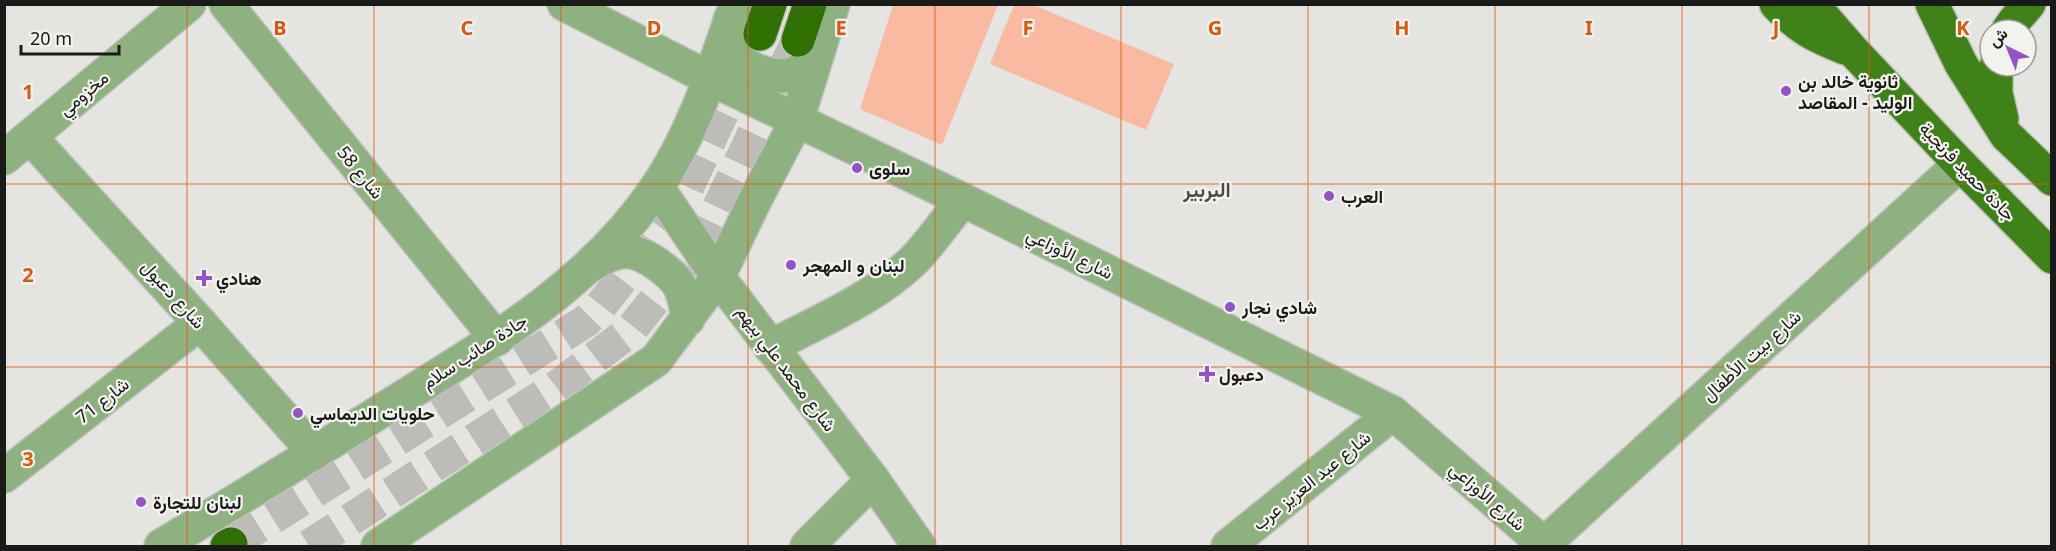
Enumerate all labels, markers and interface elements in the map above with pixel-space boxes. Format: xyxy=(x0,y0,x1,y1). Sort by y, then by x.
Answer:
text: B xyxy=(273,14,287,41)
text: C xyxy=(461,14,474,41)
text: D xyxy=(647,14,661,41)
text: E xyxy=(835,14,847,41)
text: F xyxy=(1023,14,1033,41)
text: G xyxy=(1208,14,1222,41)
text: H xyxy=(1394,14,1410,41)
text: I xyxy=(1585,14,1593,41)
text: J xyxy=(1771,14,1779,41)
text: K xyxy=(1956,14,1970,41)
scale bar xyxy=(21,18,118,56)
north arrow xyxy=(1978,18,2038,78)
text: ش xyxy=(1983,22,2012,52)
text: 20 m xyxy=(30,26,72,50)
street label: مخزومي xyxy=(53,65,116,124)
place label: ثانوية خالد بن الوليد - المقاصد xyxy=(1798,69,1912,114)
text: 1 xyxy=(22,78,34,105)
marker: ثانوية خالد بن الوليد - المقاصد xyxy=(1779,84,1793,98)
street label: جادة حميد فرنجية xyxy=(1915,116,2021,226)
street label: شارع 58 xyxy=(332,141,390,204)
place label: سلوى xyxy=(869,156,910,180)
marker: سلوى xyxy=(850,161,864,175)
district label: البربير xyxy=(1182,176,1231,203)
place label: العرب xyxy=(1341,184,1383,208)
marker: العرب xyxy=(1322,189,1336,203)
street label: شارع الأوزاعي xyxy=(1021,222,1117,288)
place label: لبنان و المهجر xyxy=(802,253,905,277)
street label: شارع دعبول xyxy=(136,255,211,334)
marker: لبنان و المهجر xyxy=(784,258,798,272)
text: 2 xyxy=(22,261,34,288)
place label: هنادي xyxy=(216,266,262,294)
marker: هنادي xyxy=(197,271,211,285)
place label: شادي نجار xyxy=(1241,295,1317,323)
street label: شارع محمد علي بيهم xyxy=(728,300,842,438)
marker: شادي نجار xyxy=(1223,300,1237,314)
street label: شارع بيت الأطفال xyxy=(1696,304,1806,407)
street label: جادة صائب سلام xyxy=(417,308,532,395)
place label: دعبول xyxy=(1219,362,1264,386)
marker: دعبول xyxy=(1200,367,1214,381)
street label: شارع 71 xyxy=(70,372,134,429)
place label: حلويات الديماسي xyxy=(310,401,435,429)
marker: حلويات الديماسي xyxy=(291,406,305,420)
street label: شارع عبد العزيز عرب xyxy=(1247,425,1376,536)
text: 3 xyxy=(22,445,34,472)
street label: شارع الأوزاعي xyxy=(1442,456,1531,539)
place label: لبنان للتجارة xyxy=(153,490,242,514)
marker: لبنان للتجارة xyxy=(134,495,148,509)

